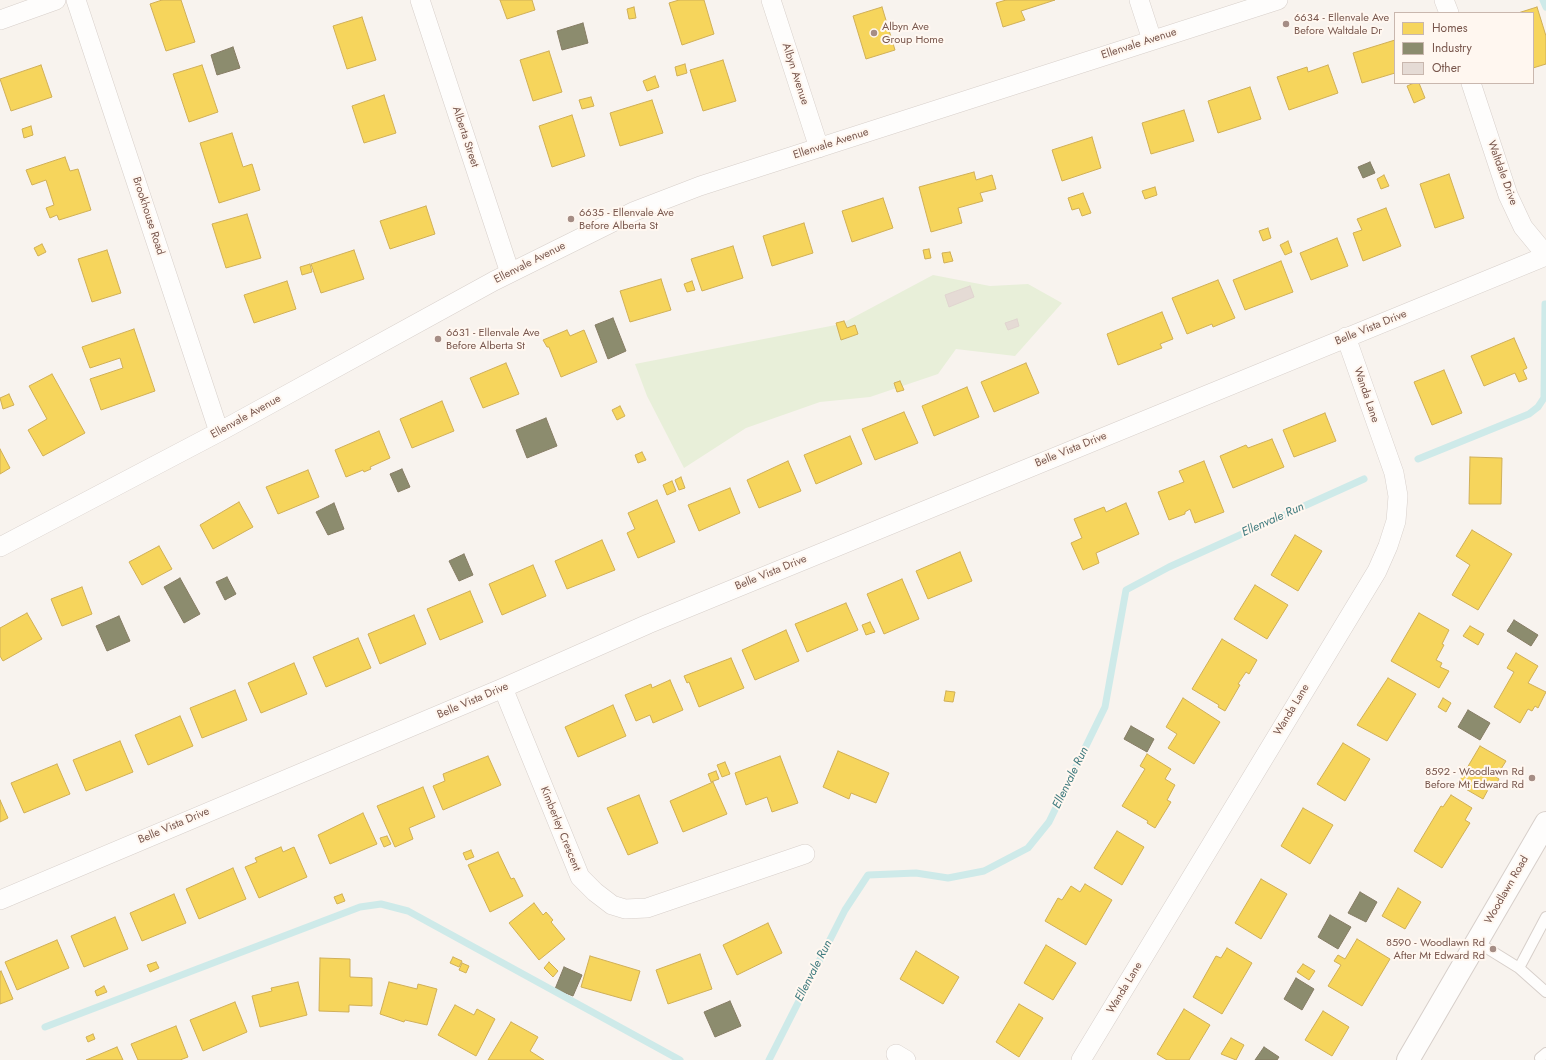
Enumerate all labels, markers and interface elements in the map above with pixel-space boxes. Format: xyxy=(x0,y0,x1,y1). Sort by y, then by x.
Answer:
place label: 6634 - Ellenvale Ave Before Waltdale Dr xyxy=(1294,11,1389,37)
legend xyxy=(1394,12,1534,84)
marker: 6634 - Ellenvale Ave Before Waltdale Dr xyxy=(1281,19,1291,29)
text: Homes xyxy=(1432,19,1468,37)
place label: Albyn Ave Group Home xyxy=(882,20,944,46)
street label: Ellenvale Avenue xyxy=(1100,26,1178,62)
marker: Albyn Ave Group Home xyxy=(869,28,879,38)
text: Industry xyxy=(1432,39,1472,57)
street label: Albyn Avenue xyxy=(779,41,811,107)
text: Other xyxy=(1432,59,1461,77)
street label: Alberta Street xyxy=(449,105,481,169)
street label: Ellenvale Avenue xyxy=(792,126,870,162)
street label: Waltdale Drive xyxy=(1484,139,1520,207)
street label: Brookhouse Road xyxy=(129,175,167,257)
place label: 6635 - Ellenvale Ave Before Alberta St xyxy=(579,206,674,232)
marker: 6635 - Ellenvale Ave Before Alberta St xyxy=(566,214,576,224)
street label: Ellenvale Avenue xyxy=(492,239,568,287)
street label: Belle Vista Drive xyxy=(1333,308,1409,348)
place label: 6631 - Ellenvale Ave Before Alberta St xyxy=(446,326,540,352)
marker: 6631 - Ellenvale Ave Before Alberta St xyxy=(433,334,443,344)
street label: Wanda Lane xyxy=(1350,366,1382,424)
street label: Ellenvale Avenue xyxy=(209,392,283,442)
street label: Belle Vista Drive xyxy=(1033,430,1109,470)
water label: Ellenvale Run xyxy=(1240,500,1306,540)
street label: Belle Vista Drive xyxy=(733,553,809,593)
street label: Belle Vista Drive xyxy=(435,680,511,722)
street label: Wanda Lane xyxy=(1272,682,1312,738)
water label: Ellenvale Run xyxy=(1050,745,1092,811)
place label: 8592 - Woodlawn Rd Before Mt Edward Rd xyxy=(1425,765,1524,791)
marker: 8592 - Woodlawn Rd Before Mt Edward Rd xyxy=(1527,773,1537,783)
street label: Kimberley Crescent xyxy=(537,785,583,873)
street label: Belle Vista Drive xyxy=(136,805,212,847)
street label: Woodlawn Road xyxy=(1482,854,1532,926)
place label: 8590 - Woodlawn Rd After Mt Edward Rd xyxy=(1386,936,1485,962)
water label: Ellenvale Run xyxy=(792,938,836,1004)
marker: 8590 - Woodlawn Rd After Mt Edward Rd xyxy=(1488,944,1498,954)
street label: Wanda Lane xyxy=(1105,960,1145,1016)

